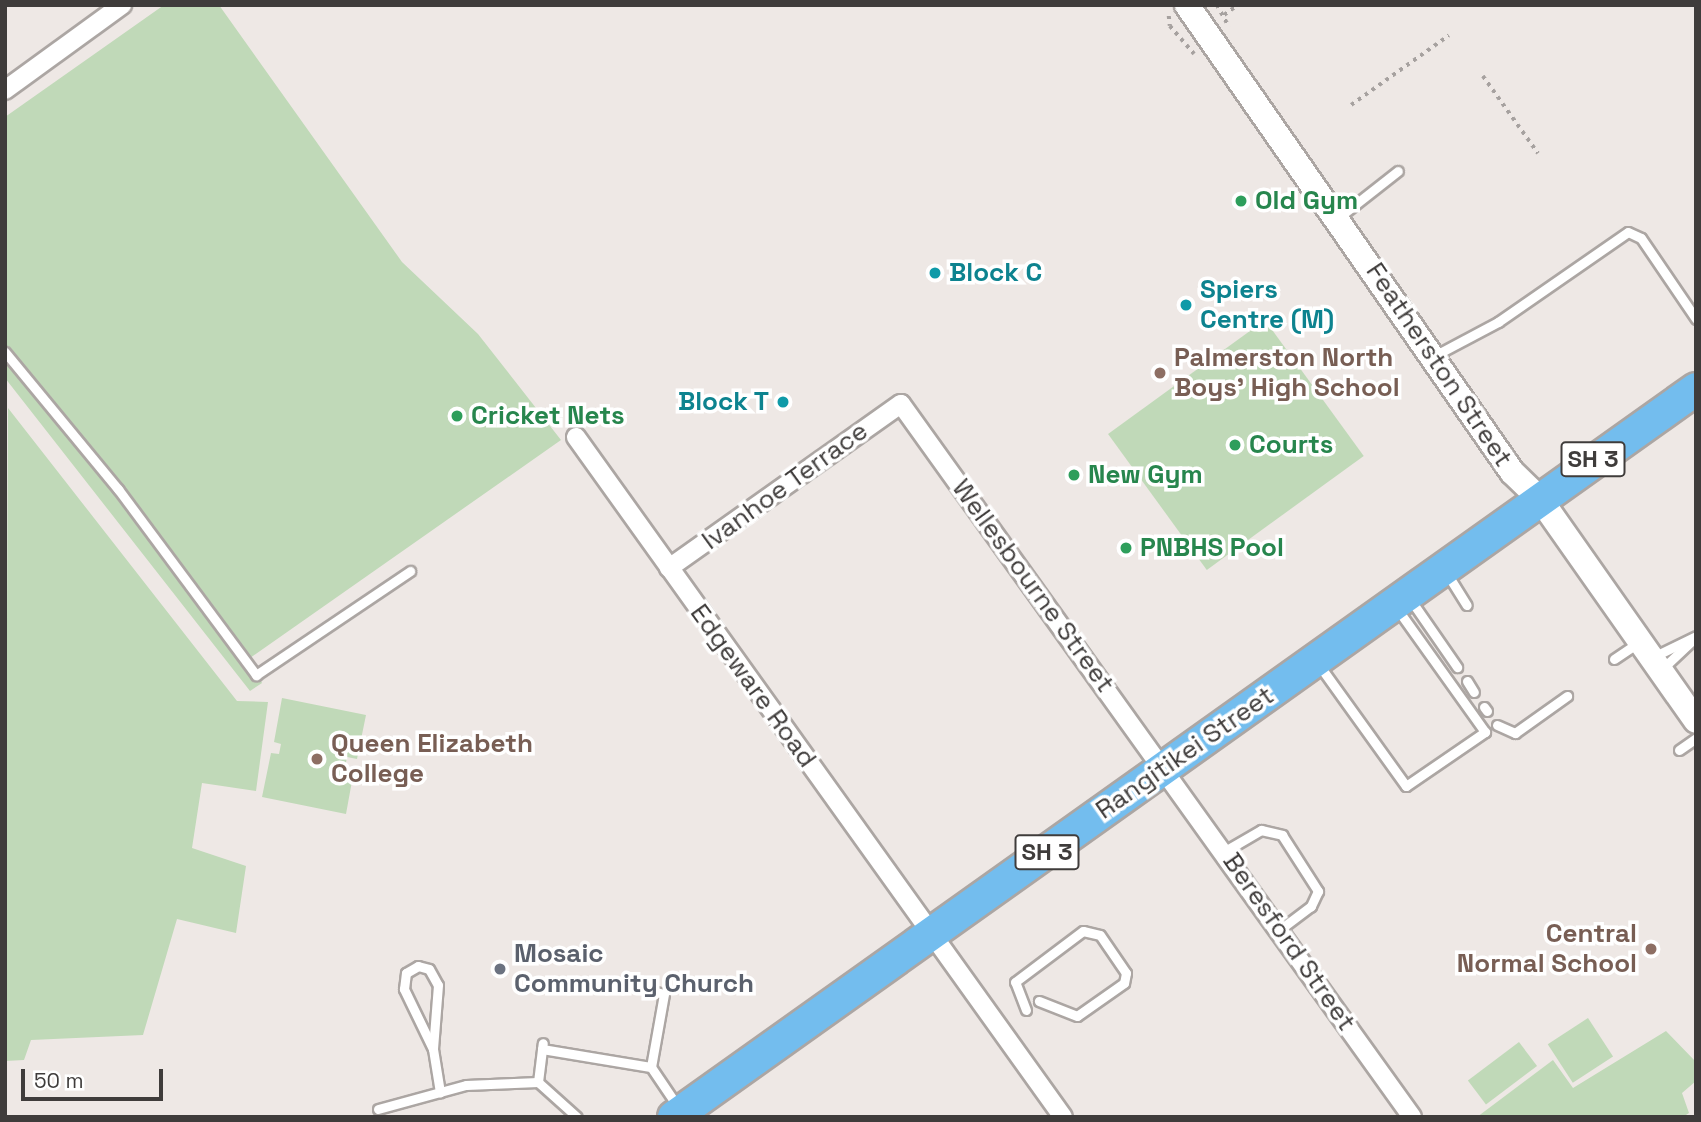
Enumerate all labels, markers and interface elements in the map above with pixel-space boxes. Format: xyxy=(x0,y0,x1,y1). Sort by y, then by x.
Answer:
place label: Old Gym xyxy=(1255,185,1358,217)
marker: Old Gym xyxy=(1233,193,1249,209)
place label: Block C xyxy=(949,257,1042,289)
street label: Featherston Street xyxy=(1359,257,1519,473)
marker: Block C xyxy=(927,265,943,281)
place label: Spiers Centre (M) xyxy=(1200,274,1334,336)
marker: Spiers Centre (M) xyxy=(1178,297,1194,313)
place label: Palmerston North Boys' High School xyxy=(1174,342,1400,404)
marker: Palmerston North Boys' High School xyxy=(1152,365,1168,381)
place label: Block T xyxy=(677,386,769,418)
marker: Block T xyxy=(775,394,791,410)
place label: Cricket Nets xyxy=(471,400,625,432)
marker: Cricket Nets xyxy=(449,408,465,424)
street label: Ivanhoe Terrace xyxy=(696,415,874,557)
place label: Courts xyxy=(1249,429,1333,461)
marker: Courts xyxy=(1227,437,1243,453)
road number: SH 3 xyxy=(1560,438,1626,480)
place label: New Gym xyxy=(1088,459,1203,491)
marker: New Gym xyxy=(1066,467,1082,483)
street label: Wellesbourne Street xyxy=(945,473,1121,699)
place label: PNBHS Pool xyxy=(1140,532,1284,564)
marker: PNBHS Pool xyxy=(1118,540,1134,556)
street label: Edgeware Road xyxy=(683,598,823,774)
street label: Rangitikei Street xyxy=(1090,680,1280,826)
place label: Queen Elizabeth College xyxy=(331,728,533,790)
marker: Queen Elizabeth College xyxy=(309,751,325,767)
road number: SH 3 xyxy=(1014,832,1080,872)
street label: Beresford Street xyxy=(1216,847,1362,1037)
place label: Central Normal School xyxy=(1457,918,1637,979)
place label: Mosaic Community Church xyxy=(514,938,754,1000)
marker: Central Normal School xyxy=(1643,941,1659,957)
marker: Mosaic Community Church xyxy=(492,961,508,977)
scale bar xyxy=(24,1056,166,1100)
text: 50 m xyxy=(34,1067,84,1094)

